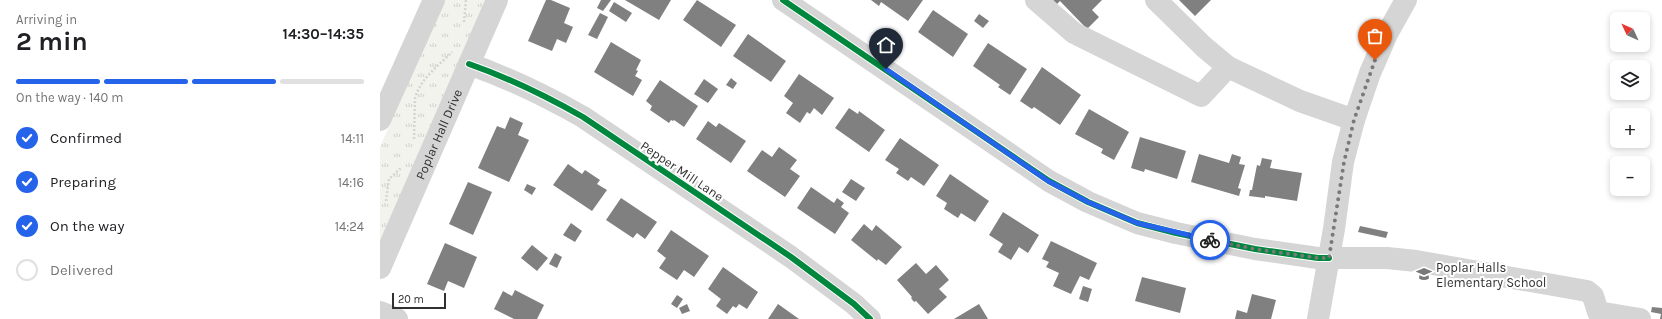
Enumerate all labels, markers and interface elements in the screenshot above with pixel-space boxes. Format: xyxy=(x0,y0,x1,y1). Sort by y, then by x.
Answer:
text: Arriving in xyxy=(16,12,77,27)
north arrow xyxy=(1610,12,1650,52)
map controls xyxy=(1610,12,1650,196)
pin xyxy=(1358,19,1392,60)
text: 14:30–14:35 xyxy=(283,25,364,43)
icon: bag xyxy=(1364,25,1386,47)
text: 2 min xyxy=(16,26,88,57)
pin xyxy=(869,28,903,69)
icon: home xyxy=(875,34,897,56)
button: layers xyxy=(1610,60,1650,100)
street label: Poplar Hall Drive xyxy=(412,86,465,182)
text: On the way · 140 m xyxy=(16,90,123,105)
button: + xyxy=(1610,108,1650,148)
icon: check xyxy=(16,127,38,149)
text: Confirmed xyxy=(50,129,122,147)
text: 14:11 xyxy=(341,131,364,146)
street label: Pepper Mill Lane xyxy=(638,138,726,204)
button: − xyxy=(1610,156,1650,196)
icon: check xyxy=(16,171,38,193)
text: Preparing xyxy=(50,173,116,191)
text: 14:16 xyxy=(338,175,364,190)
icon: check xyxy=(16,215,38,237)
text: On the way xyxy=(50,217,124,235)
text: 14:24 xyxy=(335,219,364,234)
courier xyxy=(1190,220,1230,260)
icon: bike xyxy=(1199,229,1221,251)
place label: Poplar Halls Elementary School xyxy=(1436,260,1546,290)
text: Delivered xyxy=(50,261,114,279)
school or university icon: Poplar Halls Elementary School xyxy=(1415,265,1433,283)
scale bar xyxy=(392,291,446,310)
text: 20 m xyxy=(398,293,424,306)

